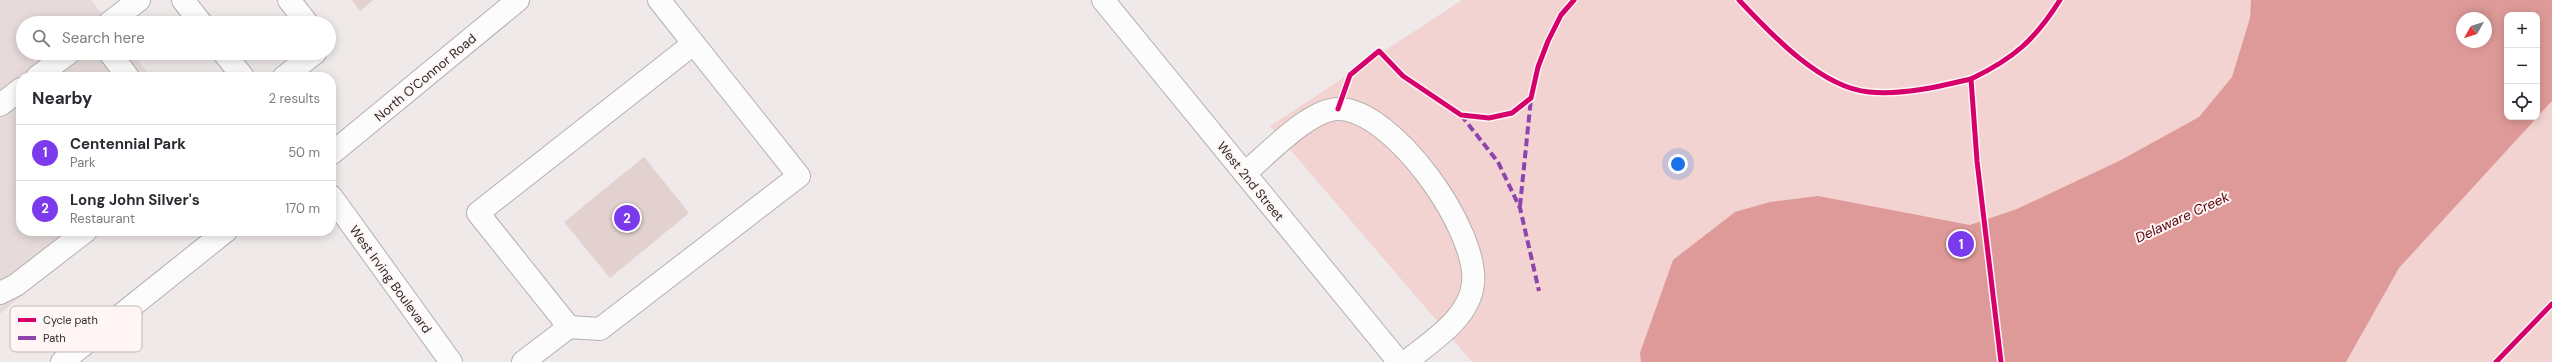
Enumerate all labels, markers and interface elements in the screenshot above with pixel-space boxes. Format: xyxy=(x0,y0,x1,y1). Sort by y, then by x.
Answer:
north arrow xyxy=(2456,12,2492,48)
map controls xyxy=(2504,12,2540,120)
button: + xyxy=(2504,12,2540,48)
search box xyxy=(16,16,336,60)
icon: search xyxy=(30,27,52,49)
text: Search here xyxy=(62,28,145,48)
street label: North O'Connor Road xyxy=(371,30,480,125)
button: − xyxy=(2504,48,2540,84)
button: locate xyxy=(2504,84,2540,120)
text: Nearby xyxy=(32,87,92,109)
text: 2 results xyxy=(269,90,320,107)
text: Centennial Park xyxy=(70,134,186,154)
street label: West 2nd Street xyxy=(1213,138,1288,225)
text: 1 xyxy=(43,144,47,161)
text: 50 m xyxy=(288,144,320,161)
text: Park xyxy=(70,154,96,171)
your location xyxy=(1668,154,1688,174)
water label: Delaware Creek xyxy=(2132,187,2233,247)
text: Long John Silver's xyxy=(70,190,200,210)
text: 2 xyxy=(41,200,49,217)
text: 170 m xyxy=(285,200,320,217)
pin: 2 xyxy=(614,203,640,233)
text: Restaurant xyxy=(70,210,135,227)
street label: West Irving Boulevard xyxy=(346,222,436,337)
pin: 1 xyxy=(1948,229,1974,259)
legend xyxy=(10,306,142,352)
text: Cycle path xyxy=(43,313,98,327)
text: Path xyxy=(43,331,66,345)

